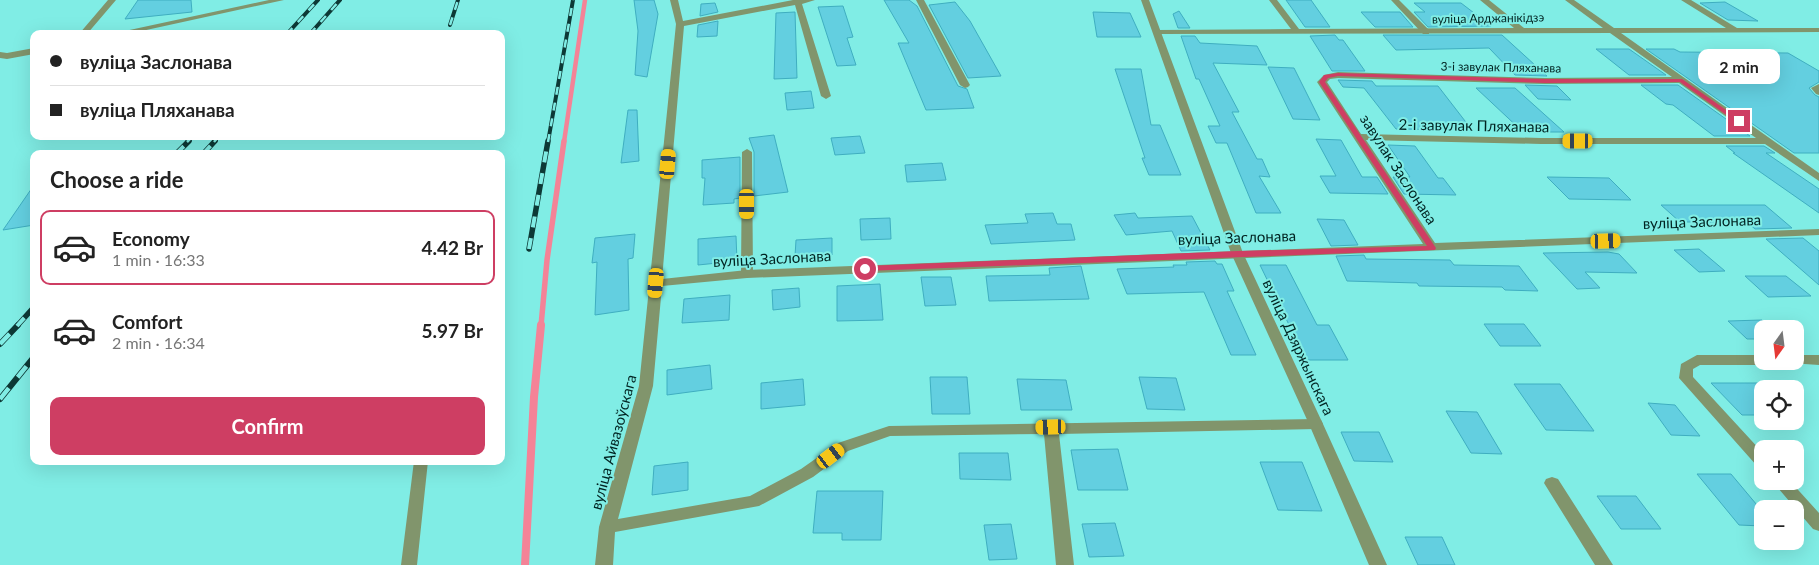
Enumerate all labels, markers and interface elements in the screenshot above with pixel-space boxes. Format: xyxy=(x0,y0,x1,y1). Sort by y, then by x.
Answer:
street label: вуліца Арджанікідзэ xyxy=(1432,10,1544,26)
callout: 2 min xyxy=(1698,48,1780,84)
text: вуліца Заслонава xyxy=(80,50,232,73)
text: 2 min xyxy=(1719,57,1759,76)
street label: 3-і завулак Пляханава xyxy=(1441,58,1561,76)
text: вуліца Пляханава xyxy=(80,98,235,121)
route end xyxy=(1728,110,1750,132)
street label: завулак Заслонава xyxy=(1357,111,1441,227)
street label: 2-і завулак Пляханава xyxy=(1398,115,1550,135)
car xyxy=(1563,134,1593,149)
car xyxy=(659,148,676,180)
text: Choose a ride xyxy=(50,166,184,193)
car xyxy=(739,189,754,219)
street label: вуліца Заслонава xyxy=(1643,210,1761,232)
icon: car xyxy=(52,225,97,270)
street label: вуліца Заслонава xyxy=(1178,226,1296,248)
text: Economy xyxy=(112,227,190,250)
car xyxy=(1590,233,1621,249)
text: 4.42 Br xyxy=(421,236,483,259)
street label: вуліца Заслонава xyxy=(712,246,832,270)
text: 1 min · 16:33 xyxy=(112,250,205,269)
route start xyxy=(854,258,876,280)
car xyxy=(647,267,664,299)
street label: вуліца Дзяржынскага xyxy=(1260,276,1338,418)
icon: car xyxy=(52,308,97,353)
text: Comfort xyxy=(112,310,183,333)
text: 5.97 Br xyxy=(421,319,483,342)
north arrow xyxy=(1754,320,1804,370)
map controls xyxy=(1754,320,1804,550)
text: 2 min · 16:34 xyxy=(112,333,205,352)
street label: вуліца Айвазоўскага xyxy=(586,372,640,512)
button: locate xyxy=(1754,380,1804,430)
button: Confirm xyxy=(50,397,485,455)
car xyxy=(1035,419,1066,435)
button: + xyxy=(1754,440,1804,490)
car xyxy=(814,441,847,471)
button: − xyxy=(1754,500,1804,550)

